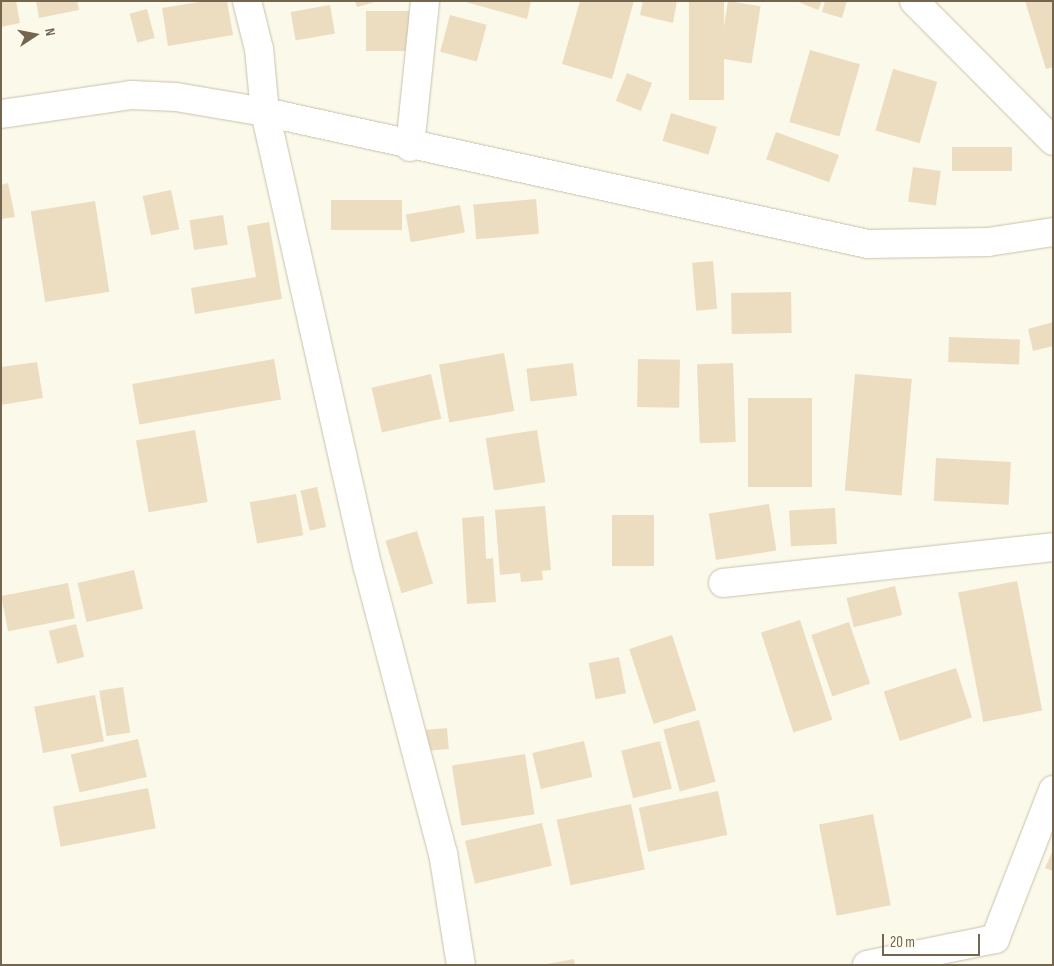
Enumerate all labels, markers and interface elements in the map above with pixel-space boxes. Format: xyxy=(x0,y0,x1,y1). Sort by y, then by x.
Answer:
north arrow xyxy=(10,10,60,60)
text: N xyxy=(41,27,59,37)
scale bar xyxy=(884,924,982,956)
text: 20 m xyxy=(890,933,915,952)

